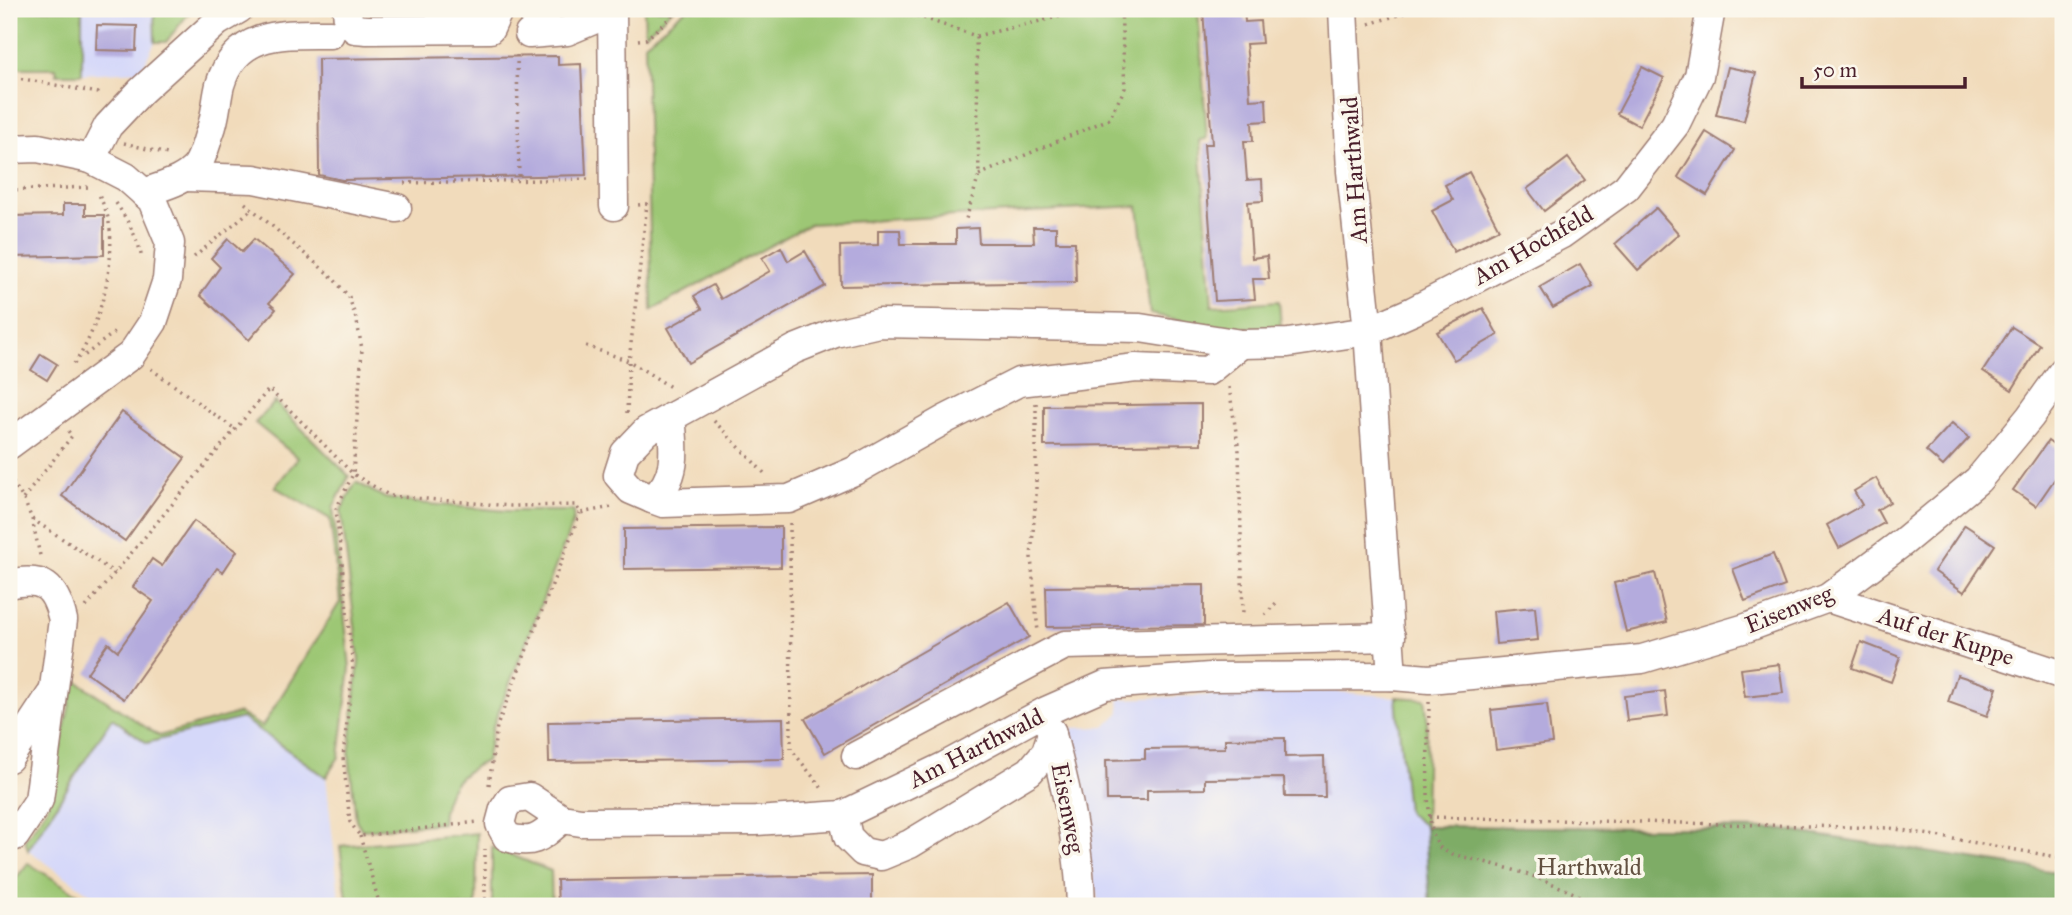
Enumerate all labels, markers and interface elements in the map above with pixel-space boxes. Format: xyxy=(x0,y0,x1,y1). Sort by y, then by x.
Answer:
scale bar xyxy=(1802,46,1965,90)
text: 50 m xyxy=(1813,57,1858,83)
street label: Am Harthwald xyxy=(1334,96,1374,245)
street label: Am Hochfeld xyxy=(1467,198,1599,292)
street label: Eisenweg xyxy=(1741,578,1838,640)
street label: Auf der Kuppe xyxy=(1873,600,2018,672)
street label: Am Harthwald xyxy=(903,701,1048,795)
street label: Eisenweg xyxy=(1044,760,1092,857)
park label: Harthwald xyxy=(1536,852,1642,882)

